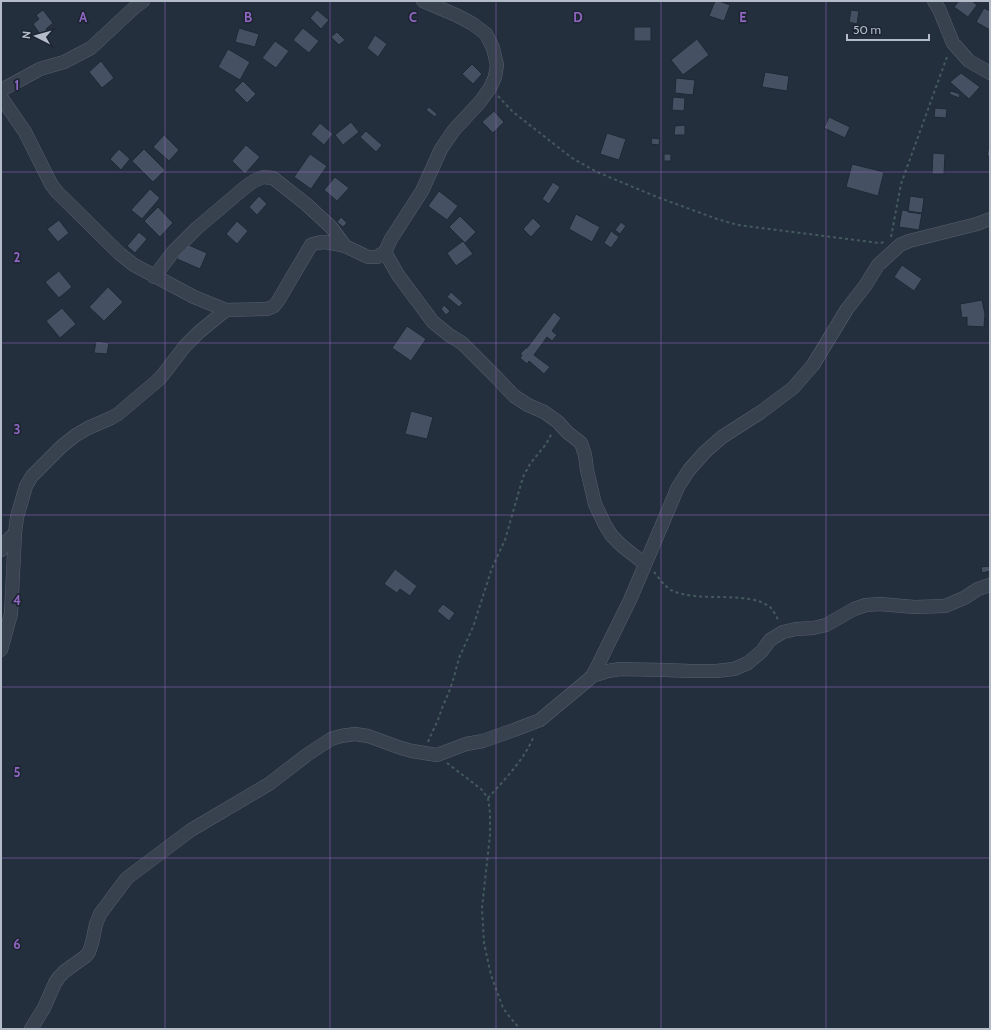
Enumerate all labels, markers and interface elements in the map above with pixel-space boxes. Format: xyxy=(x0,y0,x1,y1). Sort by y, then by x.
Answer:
text: A xyxy=(79,9,88,25)
text: B xyxy=(244,9,252,25)
text: C xyxy=(409,9,417,25)
text: D xyxy=(573,9,583,25)
text: E xyxy=(739,9,747,25)
north arrow xyxy=(16,16,56,56)
scale bar xyxy=(847,16,929,42)
text: 50 m xyxy=(853,22,881,37)
text: N xyxy=(19,30,33,40)
text: 1 xyxy=(15,77,19,93)
text: 2 xyxy=(14,249,21,265)
text: 3 xyxy=(13,421,21,437)
text: 4 xyxy=(13,592,21,608)
text: 5 xyxy=(14,764,21,780)
text: 6 xyxy=(13,936,21,952)

